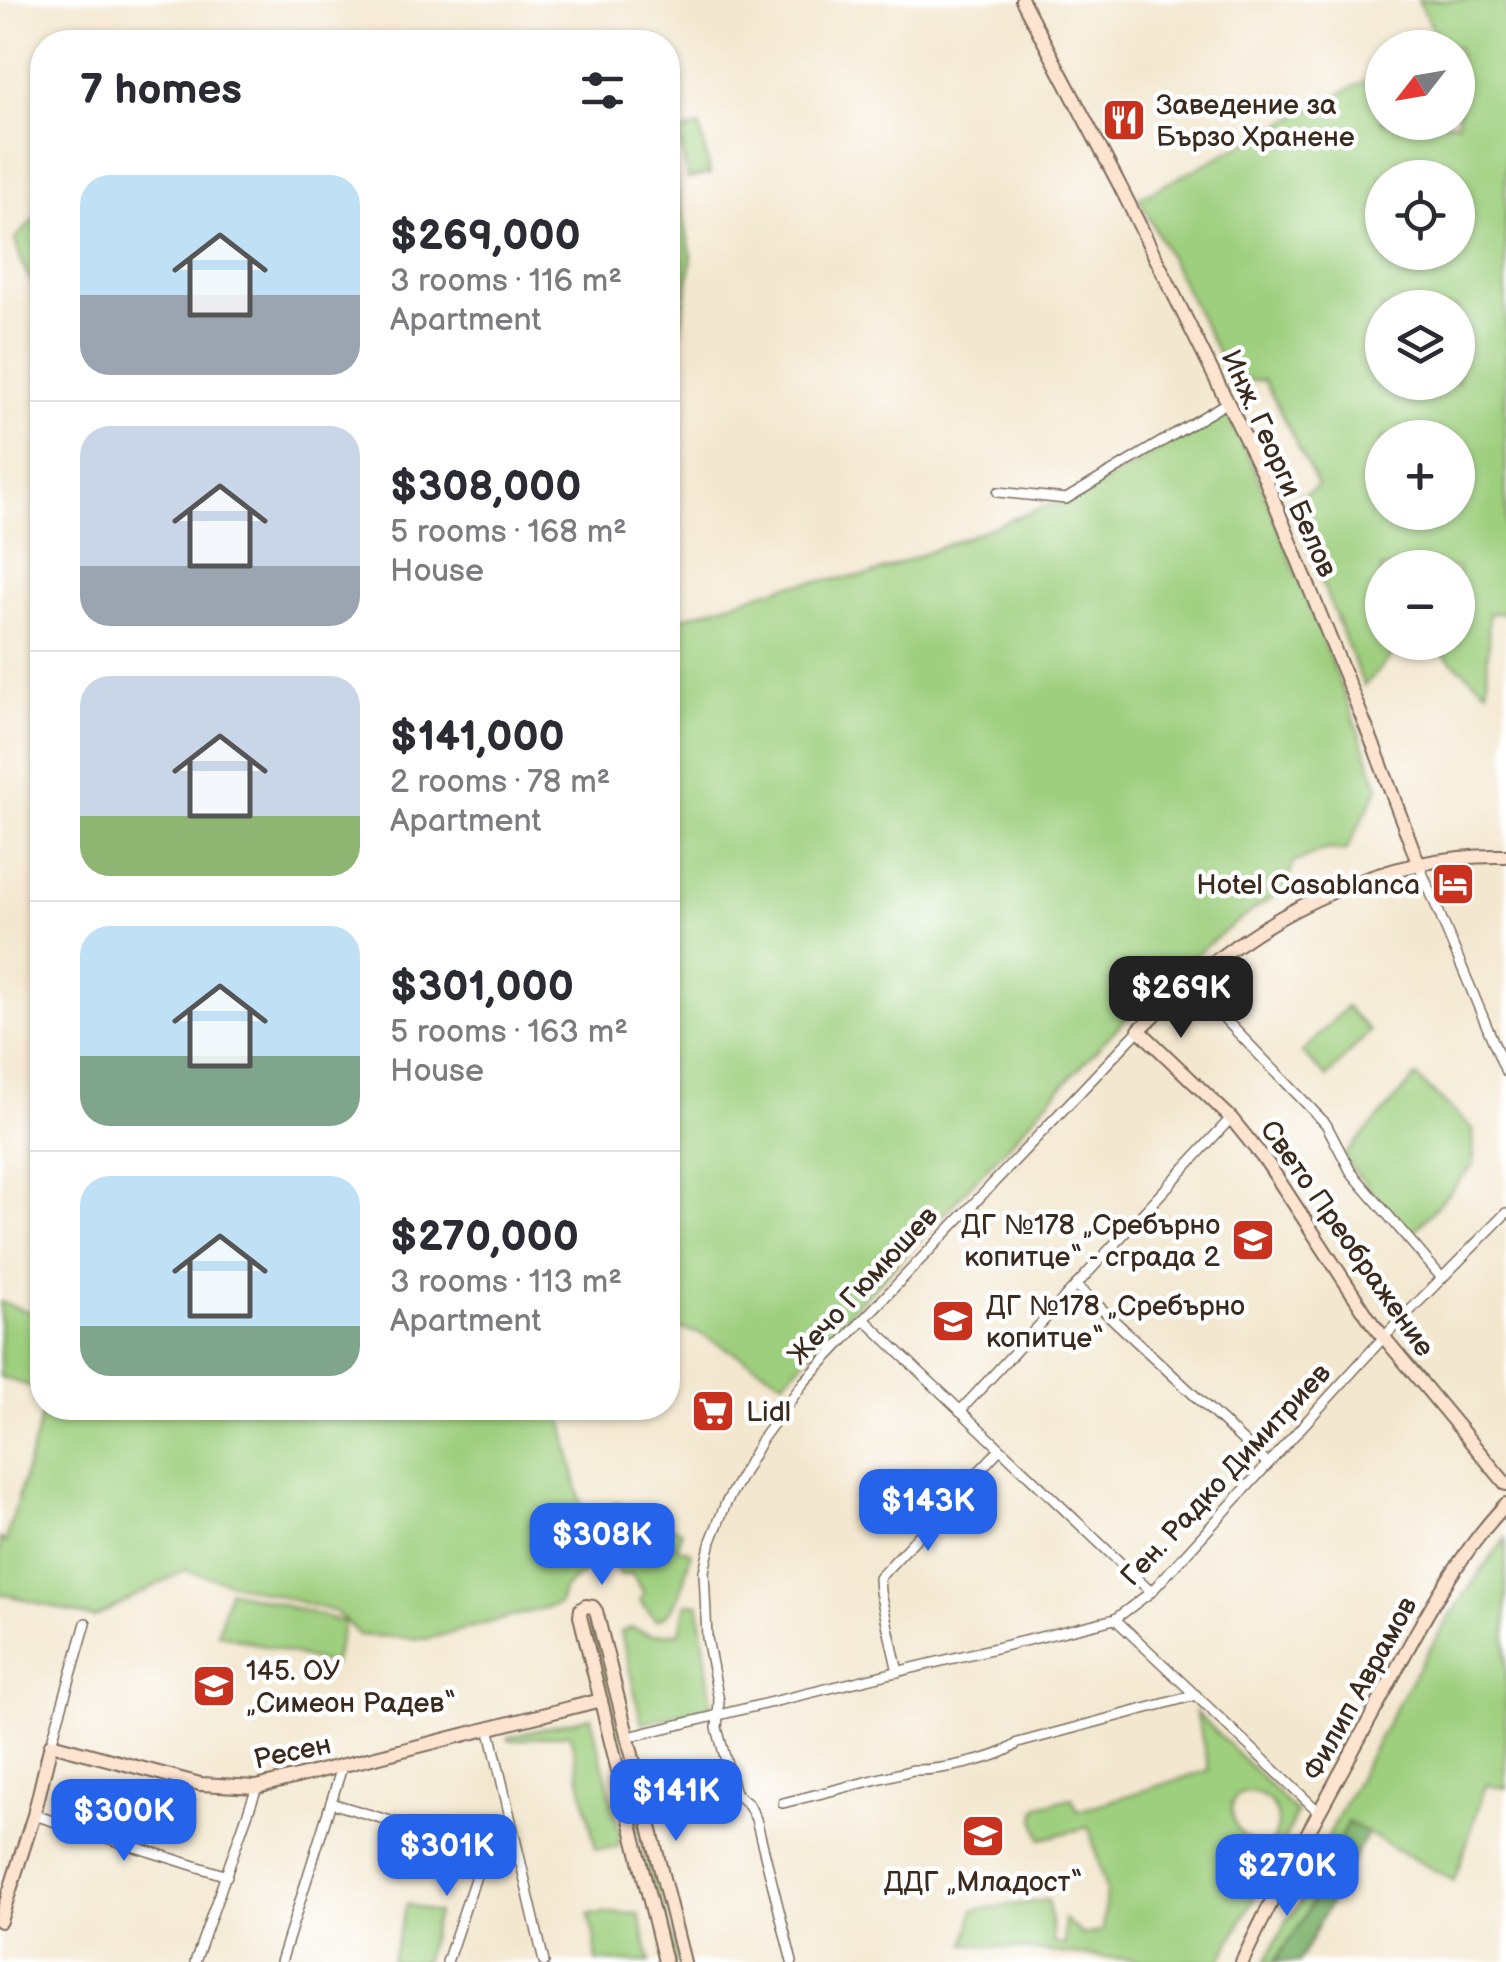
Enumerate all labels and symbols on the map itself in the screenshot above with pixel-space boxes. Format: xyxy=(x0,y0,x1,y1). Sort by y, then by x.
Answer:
north arrow xyxy=(1365,30,1475,140)
place label: Заведение за Бързо Хранене xyxy=(1156,89,1355,154)
restaurant icon: Заведение за Бързо Хранене xyxy=(1101,97,1147,143)
street label: Инж. Георги Белов xyxy=(1214,345,1344,582)
hotel icon: Hotel Casablanca xyxy=(1430,861,1476,907)
place label: Hotel Casablanca xyxy=(1196,869,1420,902)
pin: $269K xyxy=(1111,956,1251,1041)
street label: Свето Преображение xyxy=(1253,1114,1441,1363)
street label: Жечо Гюмюшев xyxy=(781,1200,945,1372)
place label: ДГ №178 „Сребърно копитце“ - сграда 2 xyxy=(961,1209,1220,1274)
school or university icon: ДГ №178 „Сребърно копитце“ - сграда 2 xyxy=(1230,1217,1276,1263)
place label: ДГ №178 „Сребърно копитце“ xyxy=(986,1290,1245,1355)
school or university icon: ДГ №178 „Сребърно копитце“ xyxy=(930,1298,976,1344)
street label: Ген. Радко Димитриев xyxy=(1114,1357,1338,1593)
supermarket icon: Lidl xyxy=(690,1388,736,1434)
place label: Lidl xyxy=(746,1396,791,1429)
pin: $143K xyxy=(858,1469,998,1554)
pin: $308K xyxy=(532,1503,672,1588)
street label: Филип Аврамов xyxy=(1296,1591,1424,1786)
place label: 145. ОУ „Симеон Радев“ xyxy=(246,1655,456,1720)
school or university icon: 145. ОУ „Симеон Радев“ xyxy=(191,1663,237,1709)
street label: Ресен xyxy=(250,1728,334,1777)
pin: $141K xyxy=(606,1759,746,1844)
pin: $300K xyxy=(54,1779,194,1864)
school or university icon: ДДГ „Младост“ xyxy=(960,1813,1006,1859)
pin: $301K xyxy=(377,1814,517,1899)
pin: $270K xyxy=(1217,1834,1357,1919)
place label: ДДГ „Младост“ xyxy=(884,1866,1082,1899)

